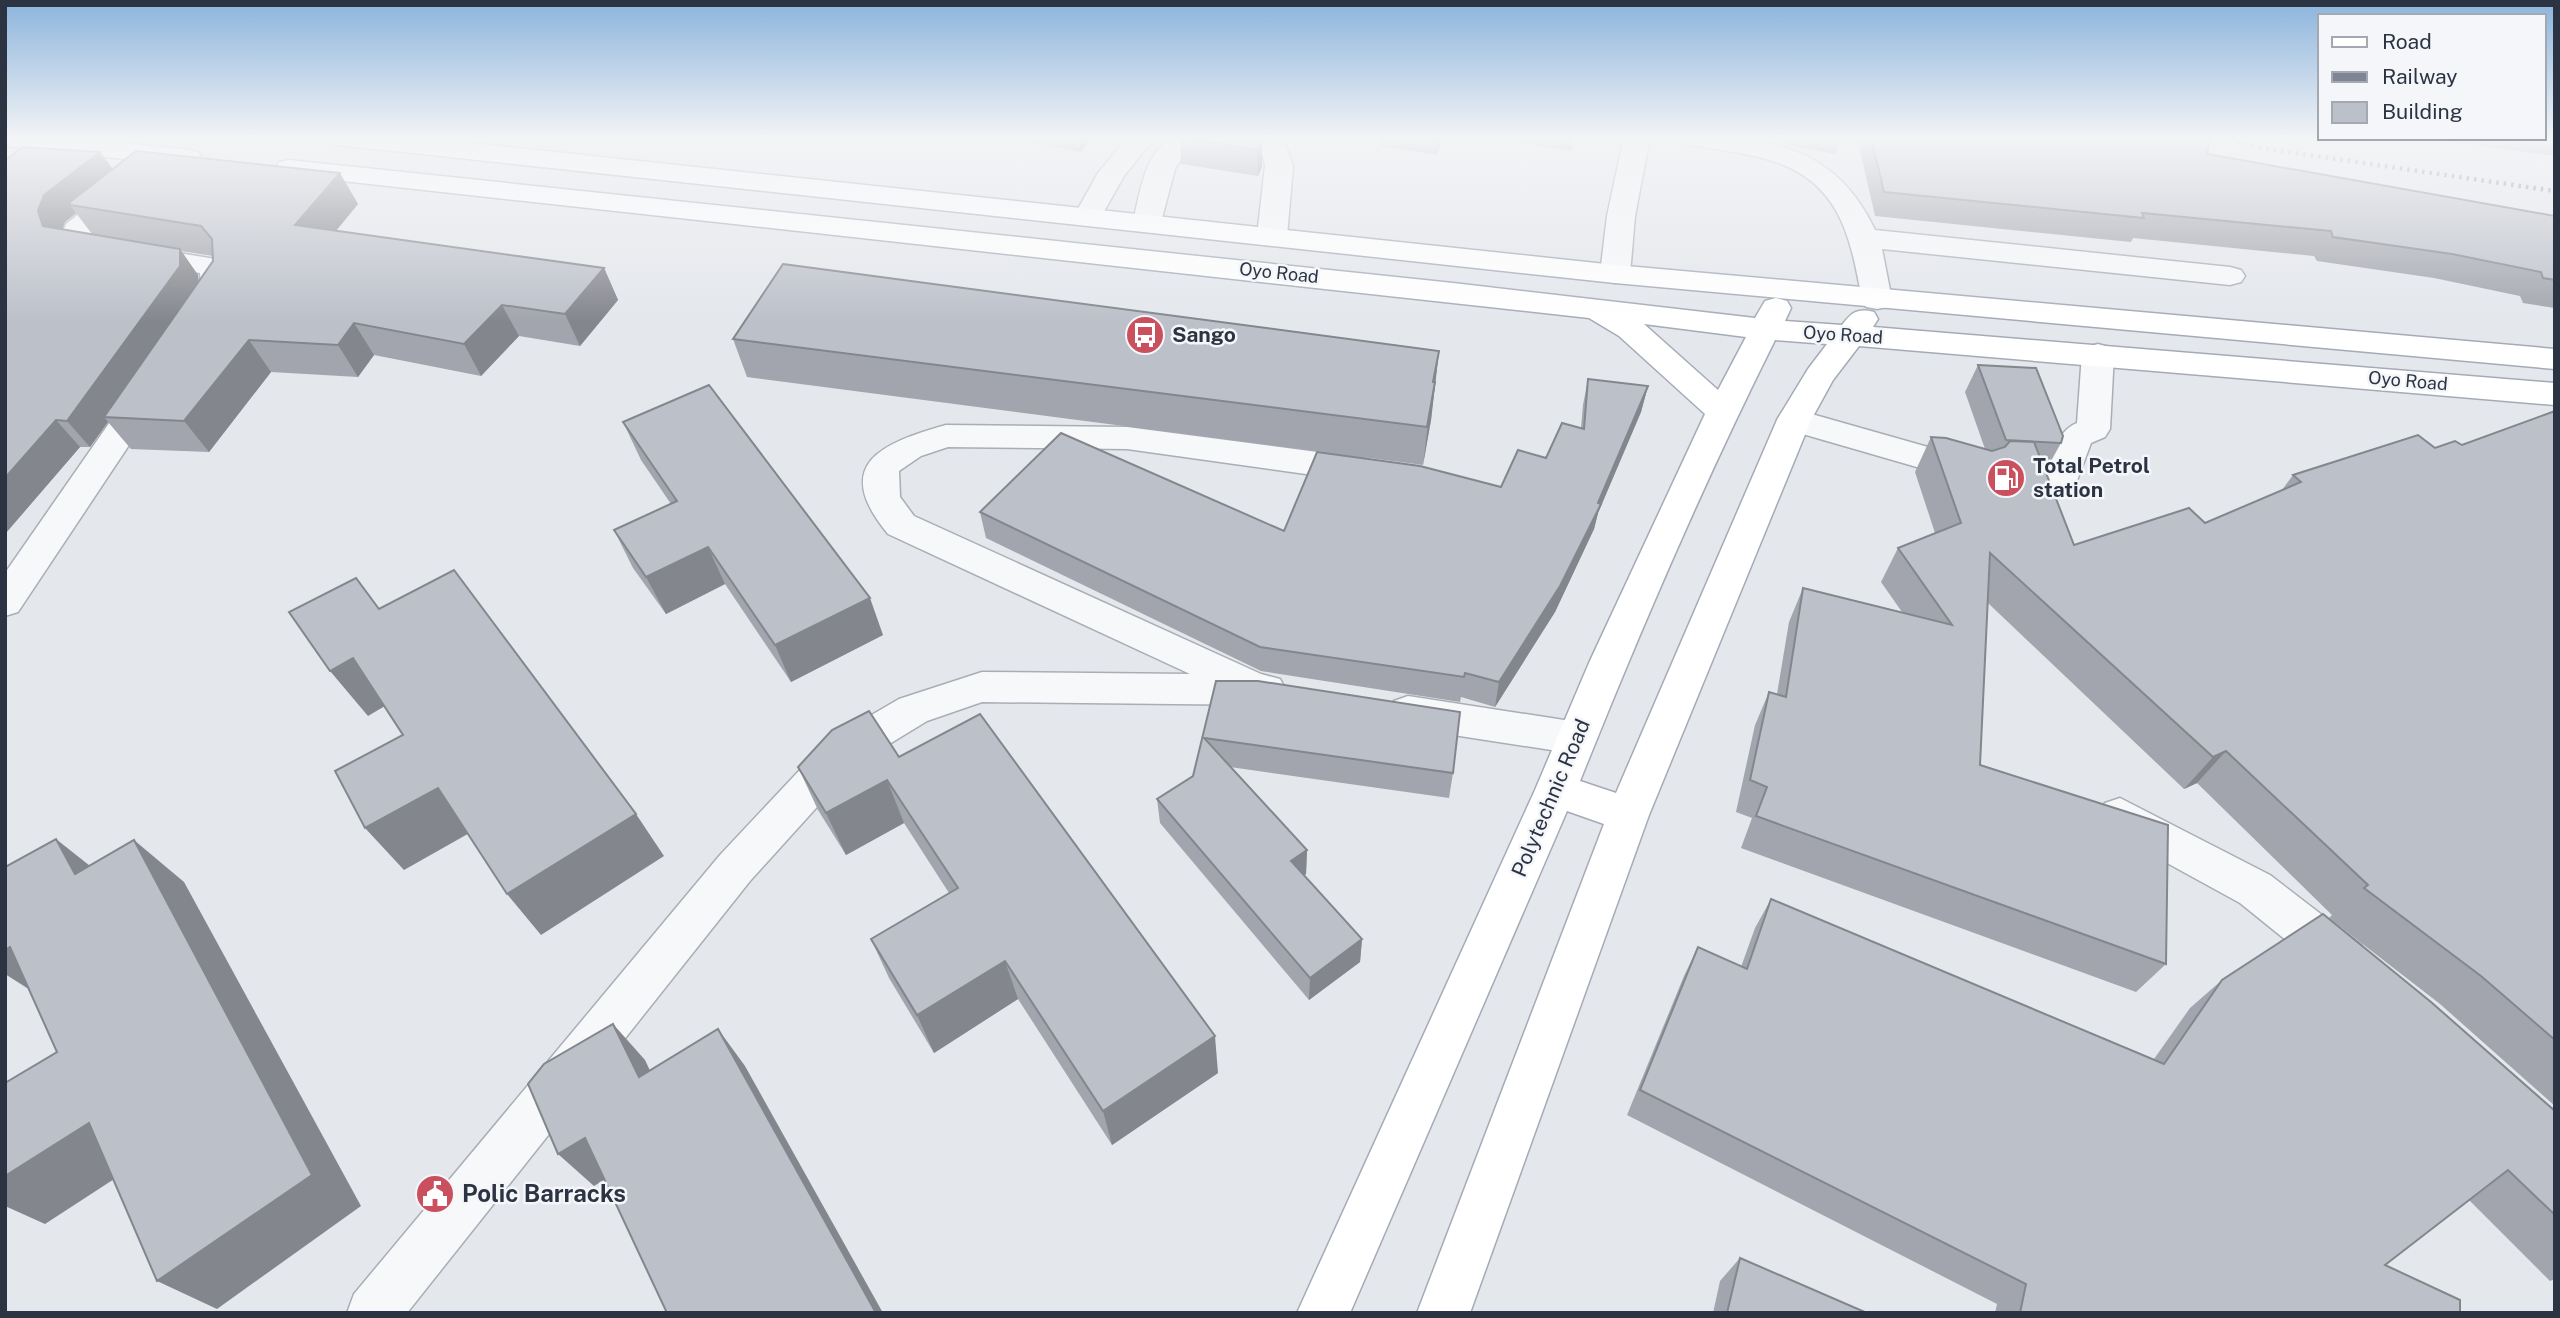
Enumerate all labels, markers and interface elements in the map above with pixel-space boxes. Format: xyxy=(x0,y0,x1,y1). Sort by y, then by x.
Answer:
legend xyxy=(2318,14,2546,140)
text: Road xyxy=(2382,29,2432,54)
text: Railway xyxy=(2382,64,2458,89)
text: Building xyxy=(2382,99,2463,124)
street label: Oyo Road xyxy=(1238,258,1320,287)
bus stop icon: Sango xyxy=(1124,314,1166,356)
street label: Oyo Road xyxy=(1803,321,1884,348)
place label: Sango xyxy=(1172,322,1236,347)
street label: Oyo Road xyxy=(2367,367,2449,394)
place label: Total Petrol station xyxy=(2033,453,2150,502)
fuel station icon: Total Petrol station xyxy=(1985,457,2027,499)
street label: Polytechnic Road xyxy=(1506,715,1595,880)
public building icon: Polic Barracks xyxy=(414,1173,456,1215)
place label: Polic Barracks xyxy=(462,1179,626,1207)

